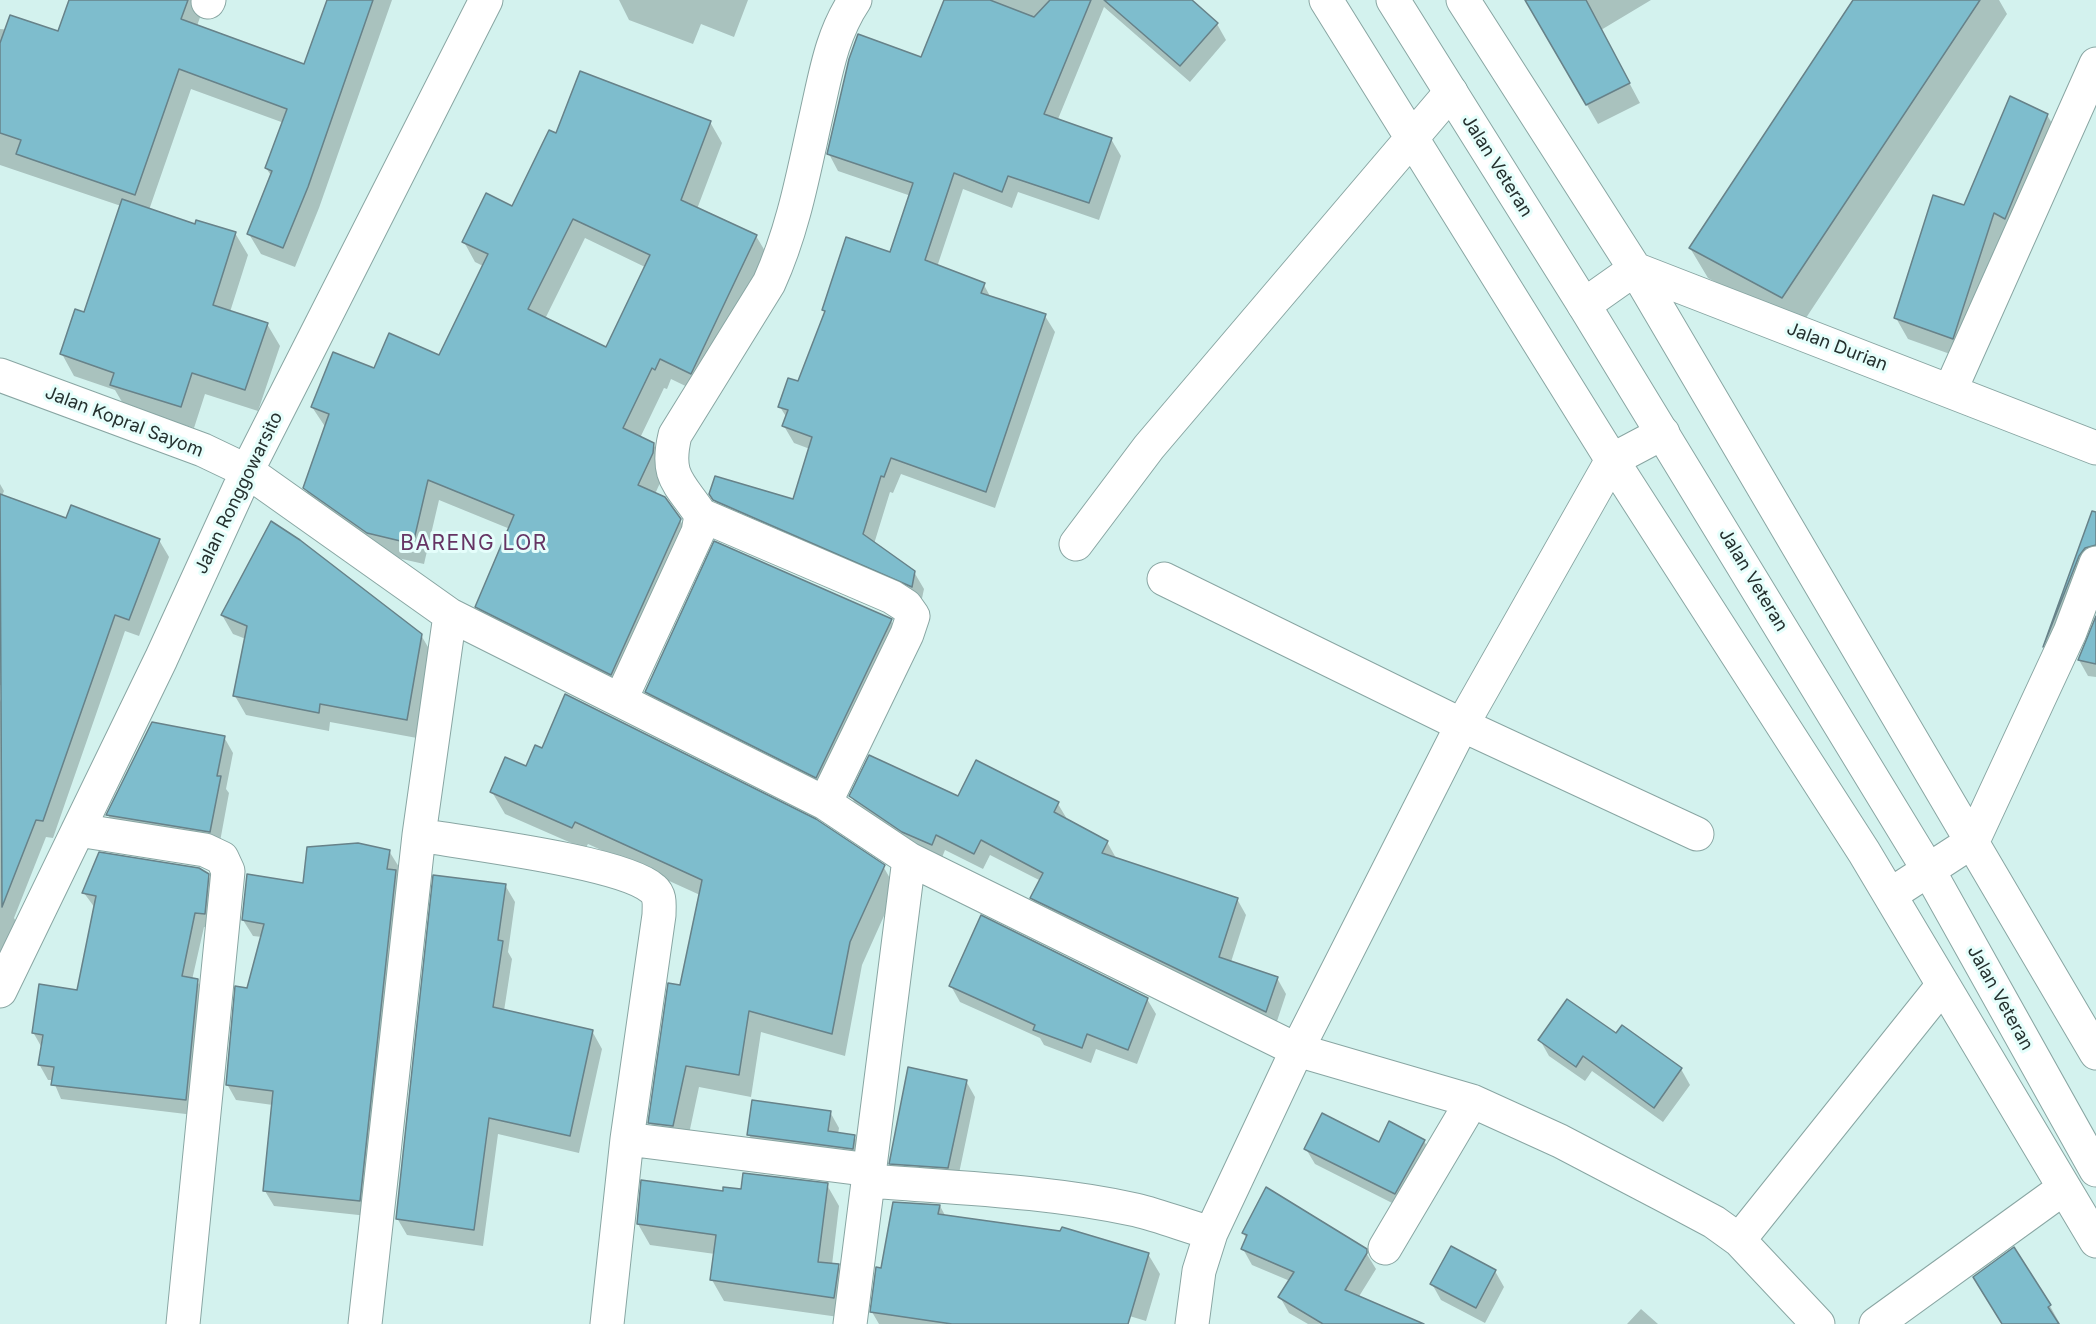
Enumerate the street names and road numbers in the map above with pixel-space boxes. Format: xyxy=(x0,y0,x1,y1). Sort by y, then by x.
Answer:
street label: Jalan Veteran xyxy=(1457,111,1537,221)
street label: Jalan Durian xyxy=(1783,318,1891,376)
street label: Jalan Kopral Sayom xyxy=(42,382,206,462)
street label: Jalan Ronggowarsito xyxy=(190,408,288,578)
street label: Jalan Veteran xyxy=(1714,525,1792,635)
street label: Jalan Veteran xyxy=(1962,942,2038,1054)

